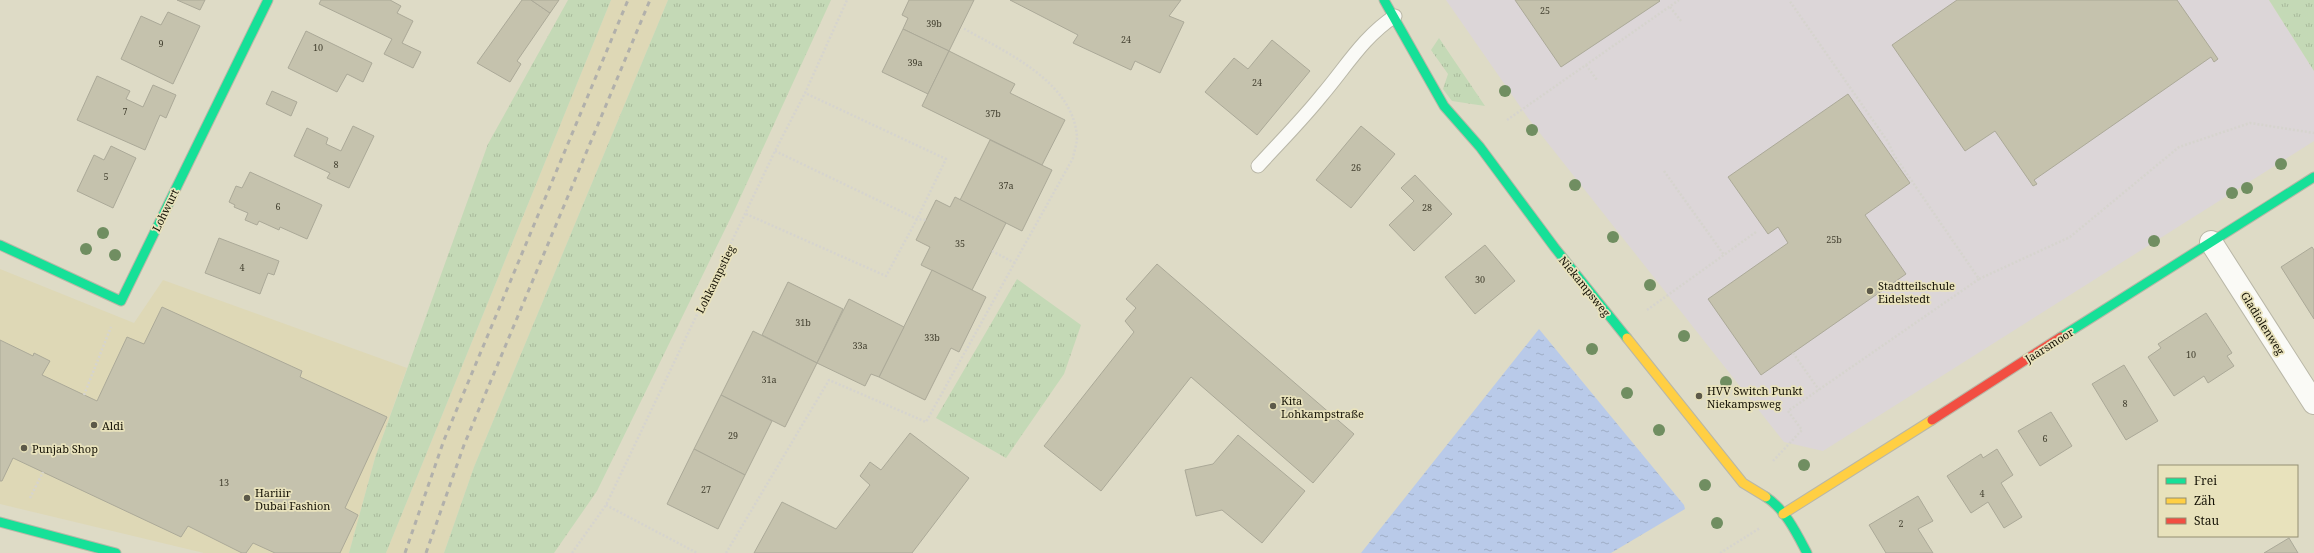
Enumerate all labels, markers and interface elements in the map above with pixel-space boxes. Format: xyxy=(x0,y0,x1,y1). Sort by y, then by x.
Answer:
house number: 25 xyxy=(1540,4,1550,17)
house number: 39b xyxy=(926,17,942,30)
house number: 24 xyxy=(1121,33,1131,46)
house number: 9 xyxy=(158,37,164,50)
house number: 10 xyxy=(313,41,323,54)
house number: 39a xyxy=(907,56,923,69)
house number: 24 xyxy=(1252,76,1262,89)
house number: 7 xyxy=(122,105,128,118)
house number: 37b xyxy=(985,107,1001,120)
house number: 8 xyxy=(333,158,339,171)
house number: 26 xyxy=(1351,161,1361,174)
house number: 5 xyxy=(103,170,109,183)
house number: 37a xyxy=(998,179,1014,192)
street label: Lohwurt xyxy=(148,186,182,234)
house number: 6 xyxy=(275,200,281,213)
house number: 28 xyxy=(1422,201,1432,214)
house number: 25b xyxy=(1826,233,1842,246)
house number: 35 xyxy=(955,237,965,250)
street label: Lohkampstieg xyxy=(692,242,738,316)
street label: Niekampsweg xyxy=(1556,253,1614,319)
house number: 4 xyxy=(239,261,245,274)
house number: 30 xyxy=(1475,273,1485,286)
place label: Stadtteilschule Eidelstedt xyxy=(1878,278,1955,306)
marker: Stadtteilschule Eidelstedt xyxy=(1865,286,1875,296)
street label: Gladiolenweg xyxy=(2238,289,2288,357)
house number: 31b xyxy=(795,316,811,329)
street label: Jaarsmoor xyxy=(2021,324,2077,366)
house number: 33b xyxy=(924,331,940,344)
house number: 33a xyxy=(852,339,868,352)
house number: 10 xyxy=(2186,348,2196,361)
house number: 31a xyxy=(761,373,777,386)
place label: HVV Switch Punkt Niekampsweg xyxy=(1707,383,1803,411)
marker: HVV Switch Punkt Niekampsweg xyxy=(1694,391,1704,401)
place label: Kita Lohkampstraße xyxy=(1281,393,1364,421)
house number: 8 xyxy=(2122,397,2128,410)
marker: Kita Lohkampstraße xyxy=(1268,401,1278,411)
place label: Aldi xyxy=(102,418,124,433)
marker: Aldi xyxy=(89,420,99,430)
house number: 29 xyxy=(728,429,738,442)
house number: 6 xyxy=(2042,432,2048,445)
place label: Punjab Shop xyxy=(32,441,98,456)
marker: Punjab Shop xyxy=(19,443,29,453)
legend xyxy=(2158,465,2298,537)
text: Frei xyxy=(2194,472,2217,489)
house number: 13 xyxy=(219,476,229,489)
house number: 27 xyxy=(701,483,711,496)
place label: Hariiir Dubai Fashion xyxy=(255,485,330,513)
house number: 4 xyxy=(1979,487,1985,500)
text: Zäh xyxy=(2194,492,2216,509)
marker: Hariiir Dubai Fashion xyxy=(242,493,252,503)
text: Stau xyxy=(2194,512,2220,529)
house number: 2 xyxy=(1898,517,1904,530)

